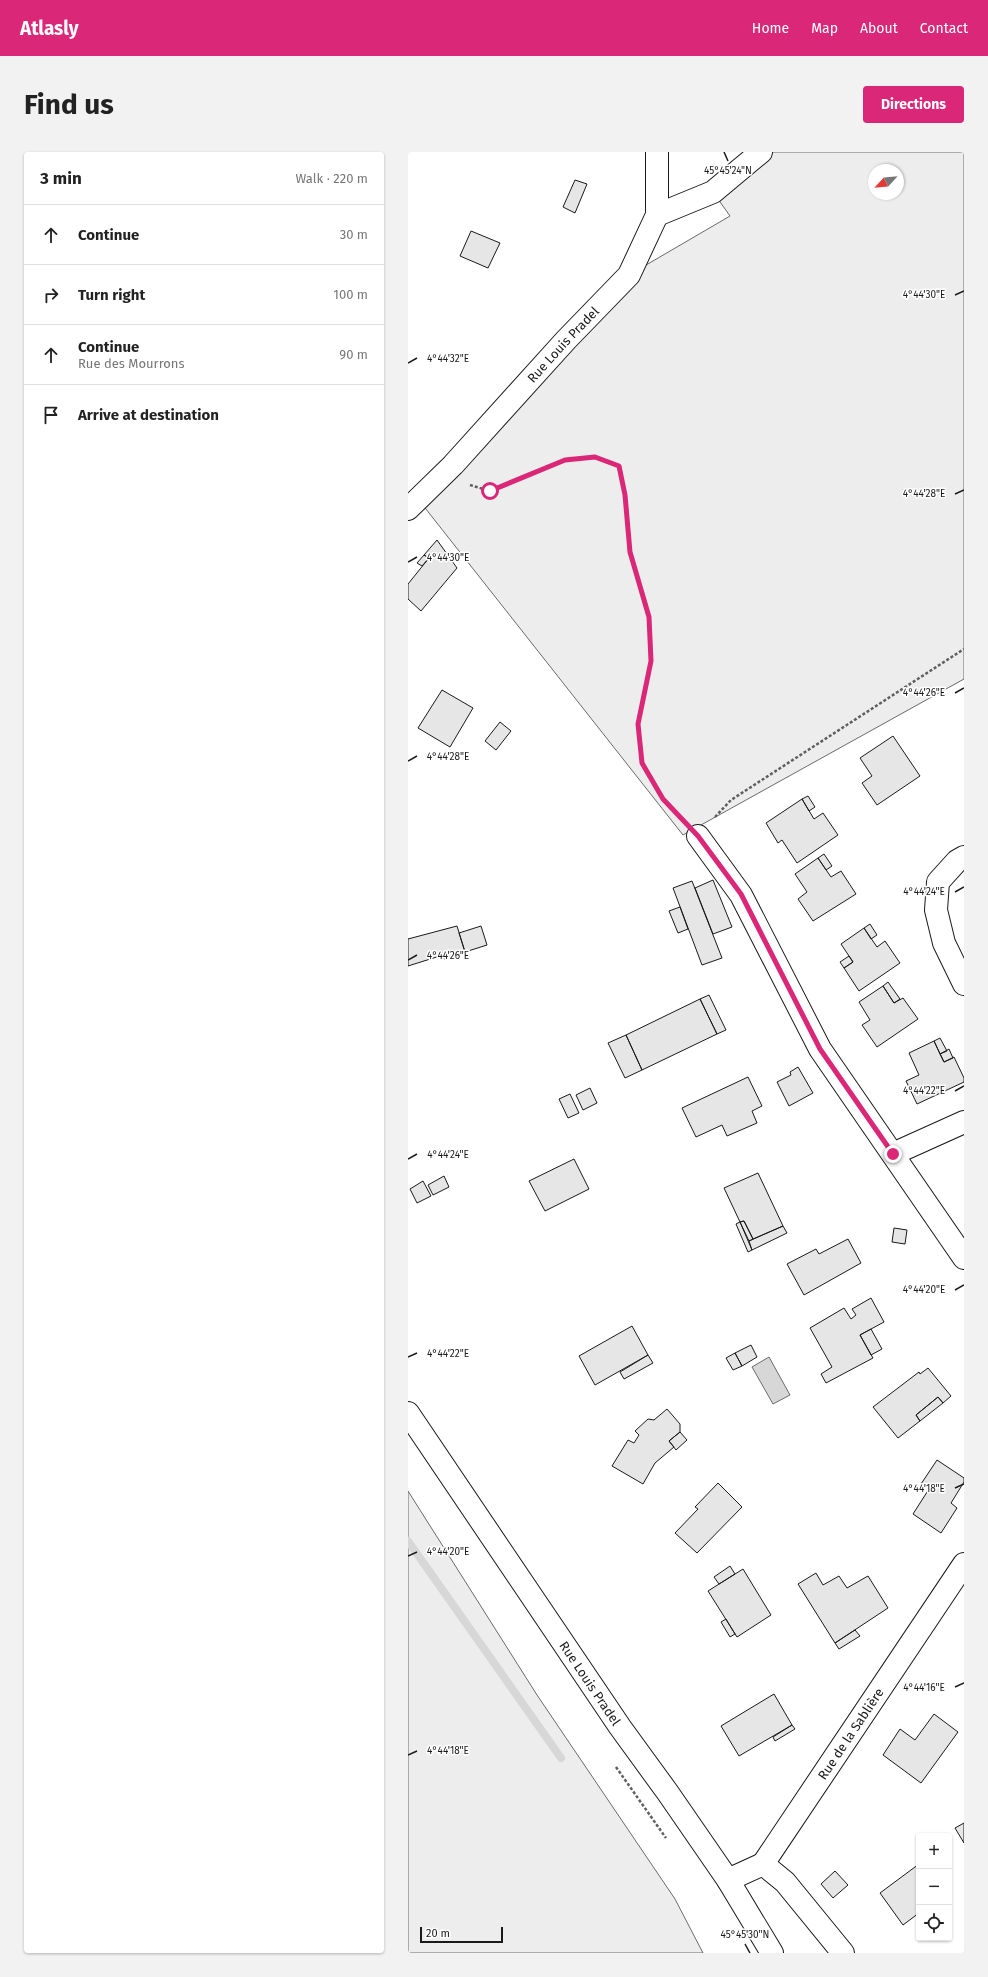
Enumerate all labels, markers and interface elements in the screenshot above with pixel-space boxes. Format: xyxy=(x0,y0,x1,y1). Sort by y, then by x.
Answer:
text: Atlasly xyxy=(20,17,79,40)
text: Home xyxy=(752,20,789,37)
text: Map xyxy=(811,20,838,37)
text: About xyxy=(860,20,898,37)
text: Contact xyxy=(920,20,968,37)
button: Directions xyxy=(863,86,964,123)
text: Find us xyxy=(24,88,114,121)
north arrow xyxy=(868,164,904,200)
text: 45°45'24"N xyxy=(704,165,752,177)
text: 3 min xyxy=(40,168,82,189)
text: Walk · 220 m xyxy=(296,171,368,186)
icon: ahead xyxy=(40,224,62,246)
text: Continue xyxy=(78,226,139,244)
text: 30 m xyxy=(340,227,368,242)
icon: right xyxy=(40,284,62,306)
text: Turn right xyxy=(78,286,145,304)
text: 100 m xyxy=(333,287,368,302)
text: 4°44'30"E xyxy=(903,289,945,301)
street label: Rue Louis Pradel xyxy=(524,304,602,386)
text: Continue xyxy=(78,338,139,356)
icon: ahead xyxy=(40,344,62,366)
text: 90 m xyxy=(339,347,368,362)
text: 4°44'32"E xyxy=(427,353,469,365)
text: Rue des Mourrons xyxy=(78,356,185,371)
icon: arrive xyxy=(40,404,62,426)
text: Arrive at destination xyxy=(78,406,219,424)
route start xyxy=(481,482,499,500)
text: 4°44'28"E xyxy=(903,488,945,500)
text: 4°44'30"E xyxy=(427,552,469,564)
text: 4°44'26"E xyxy=(903,687,945,699)
text: 4°44'28"E xyxy=(427,751,469,763)
text: 4°44'24"E xyxy=(903,886,945,898)
text: 4°44'26"E xyxy=(427,950,469,962)
text: 4°44'22"E xyxy=(903,1085,945,1097)
route end xyxy=(884,1145,902,1163)
text: 4°44'24"E xyxy=(427,1149,469,1161)
text: 4°44'20"E xyxy=(903,1284,945,1296)
text: 4°44'22"E xyxy=(427,1348,469,1360)
text: 4°44'18"E xyxy=(903,1483,945,1495)
text: 4°44'20"E xyxy=(427,1546,469,1558)
street label: Rue Louis Pradel xyxy=(556,1639,624,1728)
text: 4°44'16"E xyxy=(903,1682,945,1694)
street label: Rue de la Sablière xyxy=(815,1685,887,1782)
text: 4°44'18"E xyxy=(427,1745,469,1757)
map controls xyxy=(916,1833,952,1941)
button: + xyxy=(916,1833,952,1869)
button: − xyxy=(916,1869,952,1905)
button: locate xyxy=(916,1905,952,1941)
scale bar xyxy=(420,1925,503,1944)
text: 20 m xyxy=(426,1927,450,1940)
text: 45°45'30"N xyxy=(721,1929,769,1941)

